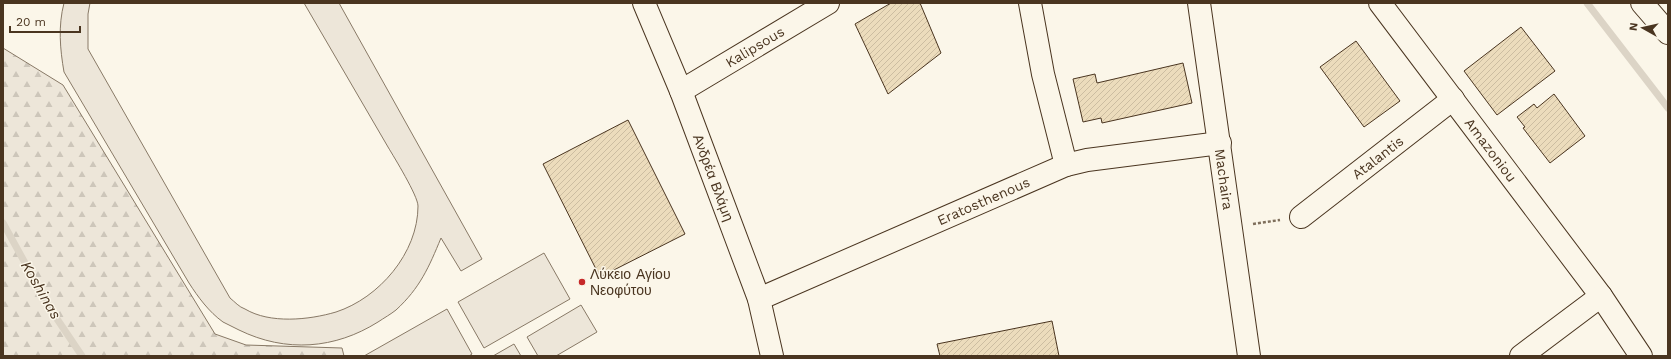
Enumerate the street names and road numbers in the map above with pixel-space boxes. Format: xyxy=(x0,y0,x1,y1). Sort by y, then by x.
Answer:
street label: Kalipsous xyxy=(723,23,787,71)
street label: Amazoniou xyxy=(1462,115,1520,185)
street label: Ανδρέα Βλάμη xyxy=(690,132,737,223)
street label: Atalantis xyxy=(1349,133,1406,182)
street label: Machaira xyxy=(1212,148,1236,211)
street label: Eratosthenous xyxy=(935,174,1032,228)

